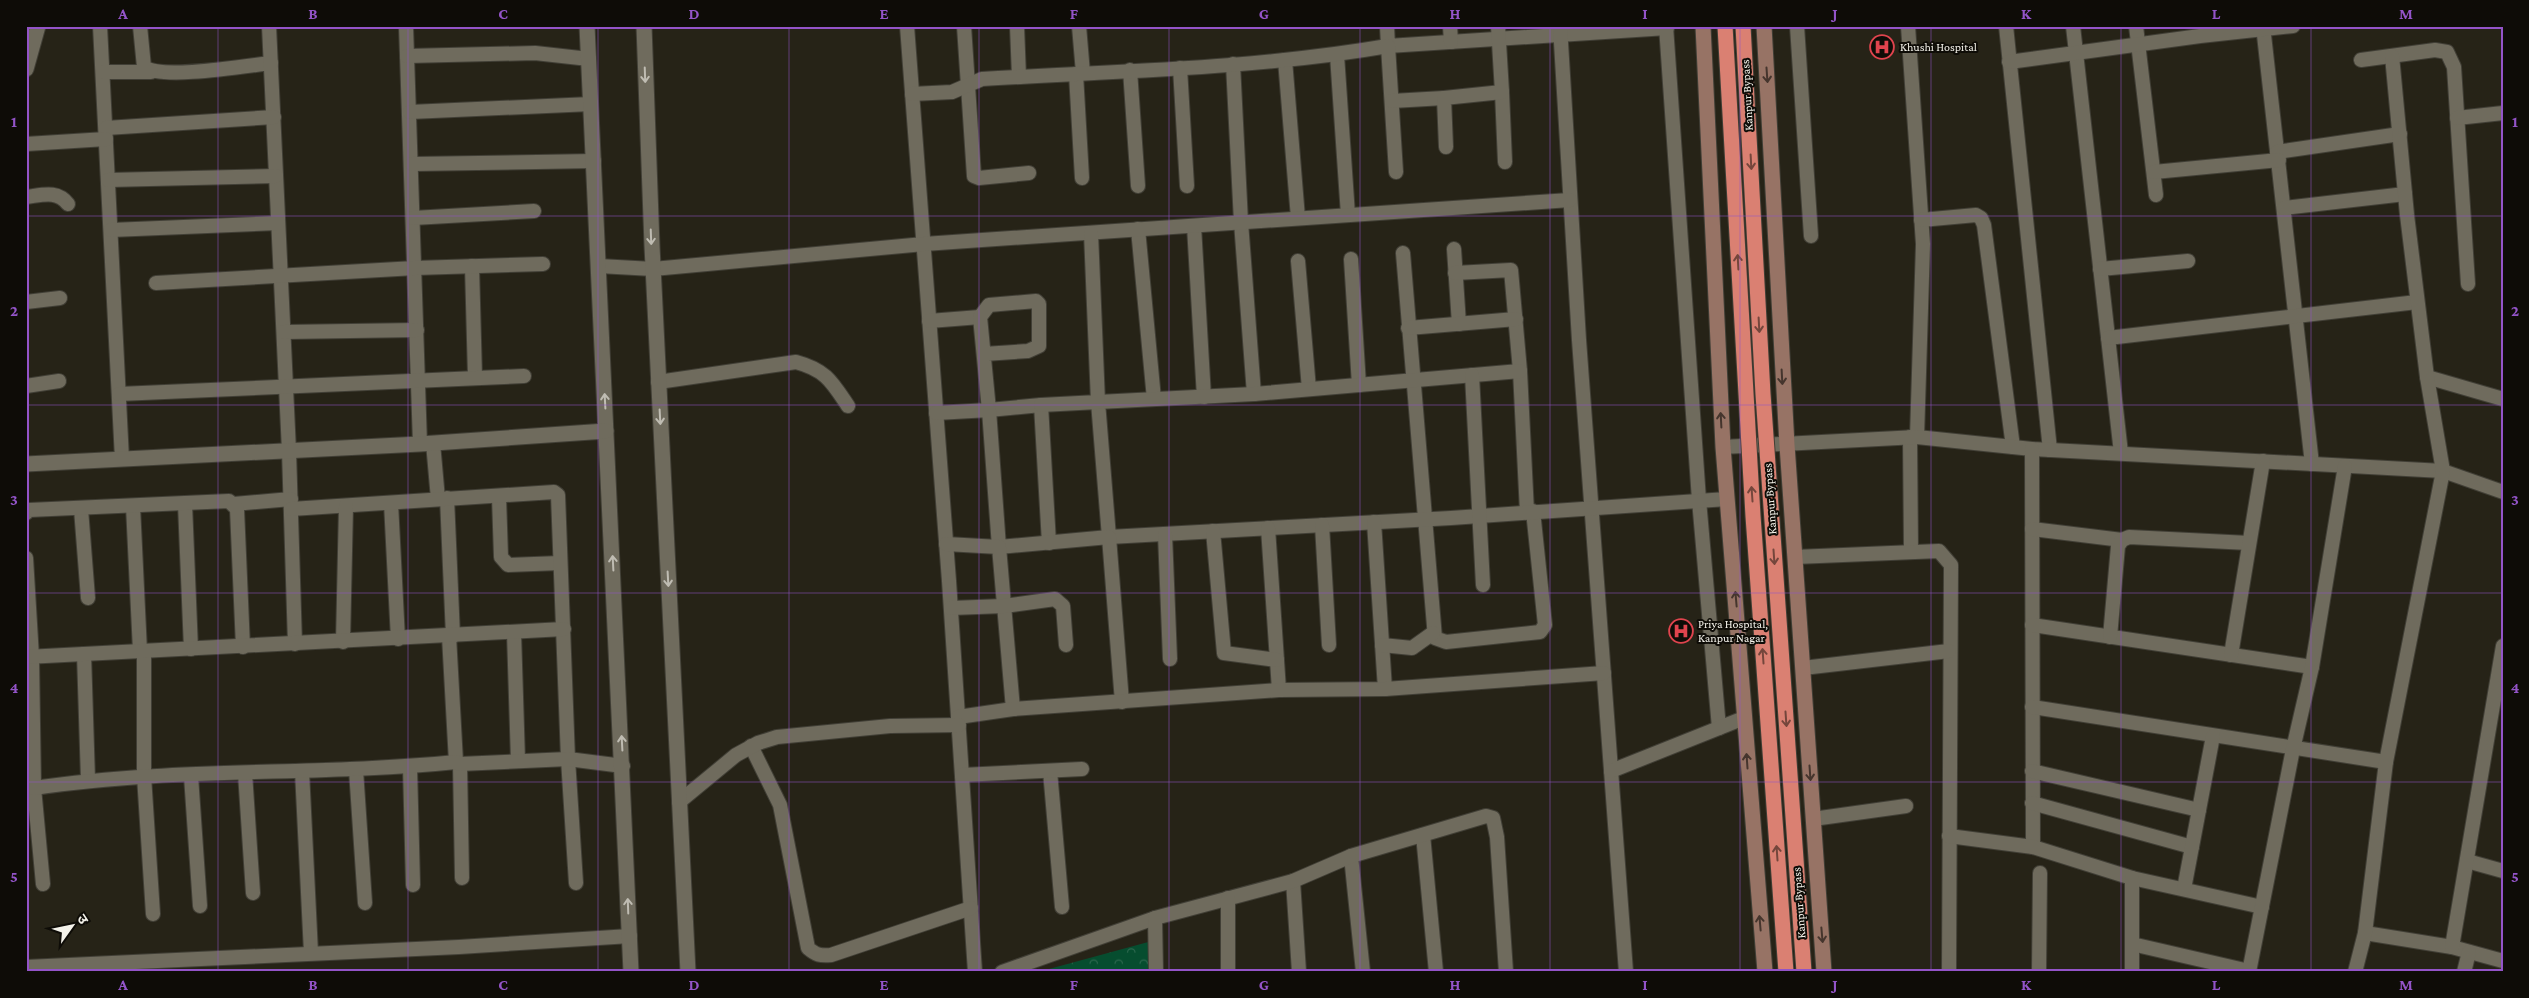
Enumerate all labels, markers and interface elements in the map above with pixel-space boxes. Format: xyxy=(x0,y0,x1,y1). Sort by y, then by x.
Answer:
text: A xyxy=(117,5,128,22)
text: B xyxy=(308,5,318,22)
text: C xyxy=(498,5,508,22)
text: D xyxy=(688,5,700,22)
text: E xyxy=(879,5,889,22)
text: F xyxy=(1070,5,1079,22)
text: G xyxy=(1259,5,1269,22)
text: H xyxy=(1450,5,1461,22)
text: I xyxy=(1642,5,1648,22)
text: J xyxy=(1830,5,1838,22)
text: K xyxy=(2021,5,2032,22)
text: L xyxy=(2212,5,2221,22)
text: M xyxy=(2399,5,2413,22)
hospital icon: Khushi Hospital xyxy=(1869,34,1895,60)
place label: Khushi Hospital xyxy=(1900,40,1977,54)
street label: Kanpur Bypass xyxy=(1738,59,1756,131)
one-way arrow xyxy=(641,67,650,83)
one-way arrow xyxy=(1762,67,1771,83)
text: 1 xyxy=(11,113,17,130)
text: 1 xyxy=(2512,113,2518,130)
one-way arrow xyxy=(1746,154,1755,170)
one-way arrow xyxy=(647,229,656,245)
one-way arrow xyxy=(1733,254,1742,270)
text: 2 xyxy=(10,302,18,319)
text: 2 xyxy=(2511,302,2519,319)
one-way arrow xyxy=(1755,316,1764,332)
one-way arrow xyxy=(1778,369,1787,385)
one-way arrow xyxy=(600,393,610,410)
one-way arrow xyxy=(655,408,665,425)
one-way arrow xyxy=(1717,412,1726,428)
street label: Kanpur Bypass xyxy=(1761,463,1779,535)
one-way arrow xyxy=(1747,486,1757,502)
text: 3 xyxy=(10,491,18,508)
text: 3 xyxy=(2511,491,2519,508)
one-way arrow xyxy=(1770,548,1779,564)
one-way arrow xyxy=(608,556,618,572)
one-way arrow xyxy=(663,571,672,587)
one-way arrow xyxy=(1731,591,1741,607)
place label: Priya Hospital, Kanpur Nagar xyxy=(1698,617,1768,645)
hospital icon: Priya Hospital, Kanpur Nagar xyxy=(1668,618,1694,644)
one-way arrow xyxy=(1759,649,1768,665)
text: 4 xyxy=(10,679,19,696)
text: 4 xyxy=(2511,679,2520,696)
one-way arrow xyxy=(1781,710,1790,726)
one-way arrow xyxy=(617,735,626,751)
one-way arrow xyxy=(1742,754,1752,770)
one-way arrow xyxy=(1805,765,1814,781)
one-way arrow xyxy=(1772,846,1781,862)
street label: Kanpur Bypass xyxy=(1790,867,1808,939)
text: 5 xyxy=(10,868,18,885)
text: 5 xyxy=(2511,868,2519,885)
one-way arrow xyxy=(624,898,633,914)
north arrow xyxy=(48,900,98,950)
text: उ xyxy=(74,911,92,927)
one-way arrow xyxy=(1755,915,1765,931)
one-way arrow xyxy=(1817,927,1826,943)
text: A xyxy=(117,976,128,993)
text: B xyxy=(308,976,318,993)
text: C xyxy=(498,976,508,993)
text: D xyxy=(688,976,700,993)
text: E xyxy=(879,976,889,993)
text: F xyxy=(1070,976,1079,993)
text: G xyxy=(1259,976,1269,993)
text: H xyxy=(1450,976,1461,993)
text: I xyxy=(1642,976,1648,993)
text: J xyxy=(1830,976,1838,993)
text: K xyxy=(2021,976,2032,993)
text: L xyxy=(2212,976,2221,993)
text: M xyxy=(2399,976,2413,993)

